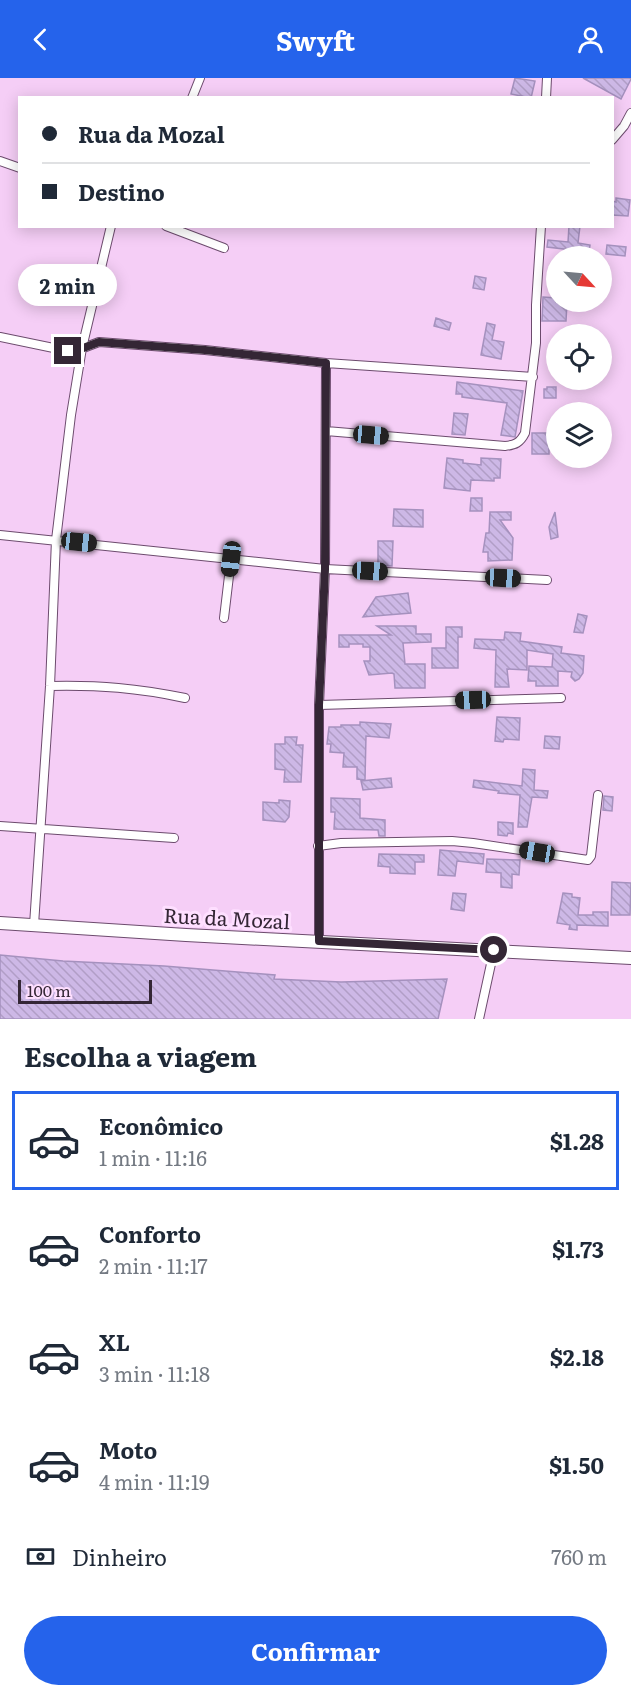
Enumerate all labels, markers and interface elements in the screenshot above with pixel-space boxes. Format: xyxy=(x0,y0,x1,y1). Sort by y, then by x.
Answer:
text: Swyft xyxy=(276,19,355,59)
icon: back xyxy=(24,23,57,56)
icon: person xyxy=(574,23,607,56)
text: Rua da Mozal xyxy=(78,117,225,150)
text: Destino xyxy=(78,175,165,208)
north arrow xyxy=(546,246,612,312)
map controls xyxy=(546,246,612,468)
callout: 2 min xyxy=(19,264,118,306)
text: 2 min xyxy=(40,270,95,300)
button: locate xyxy=(546,324,612,390)
route end xyxy=(54,337,81,364)
button: layers xyxy=(546,402,612,468)
car xyxy=(352,424,390,446)
car xyxy=(60,531,98,553)
car xyxy=(220,540,242,578)
car xyxy=(352,561,388,581)
car xyxy=(485,568,521,588)
car xyxy=(455,690,491,710)
car xyxy=(518,840,556,864)
street label: Rua da Mozal xyxy=(163,899,291,935)
route start xyxy=(480,936,507,963)
scale bar xyxy=(18,977,152,1004)
text: 100 m xyxy=(27,978,71,1002)
text: Escolha a viagem xyxy=(24,1035,257,1075)
text: Econômico xyxy=(99,1109,223,1142)
icon: car xyxy=(27,1114,81,1168)
text: $1.28 xyxy=(550,1124,604,1157)
text: 1 min · 11:16 xyxy=(99,1142,207,1172)
text: Conforto xyxy=(99,1217,201,1250)
icon: car xyxy=(27,1222,81,1276)
text: $1.73 xyxy=(552,1232,604,1265)
text: 2 min · 11:17 xyxy=(99,1250,208,1280)
text: XL xyxy=(99,1325,130,1358)
icon: car xyxy=(27,1330,81,1384)
text: $2.18 xyxy=(550,1340,604,1373)
text: 3 min · 11:18 xyxy=(99,1358,210,1388)
text: Moto xyxy=(99,1433,157,1466)
icon: car xyxy=(27,1438,81,1492)
text: $1.50 xyxy=(549,1448,604,1481)
text: 4 min · 11:19 xyxy=(99,1466,210,1496)
icon: cash xyxy=(24,1540,57,1573)
text: Dinheiro xyxy=(72,1540,167,1573)
text: 760 m xyxy=(551,1541,607,1571)
button: Confirmar xyxy=(24,1616,607,1685)

